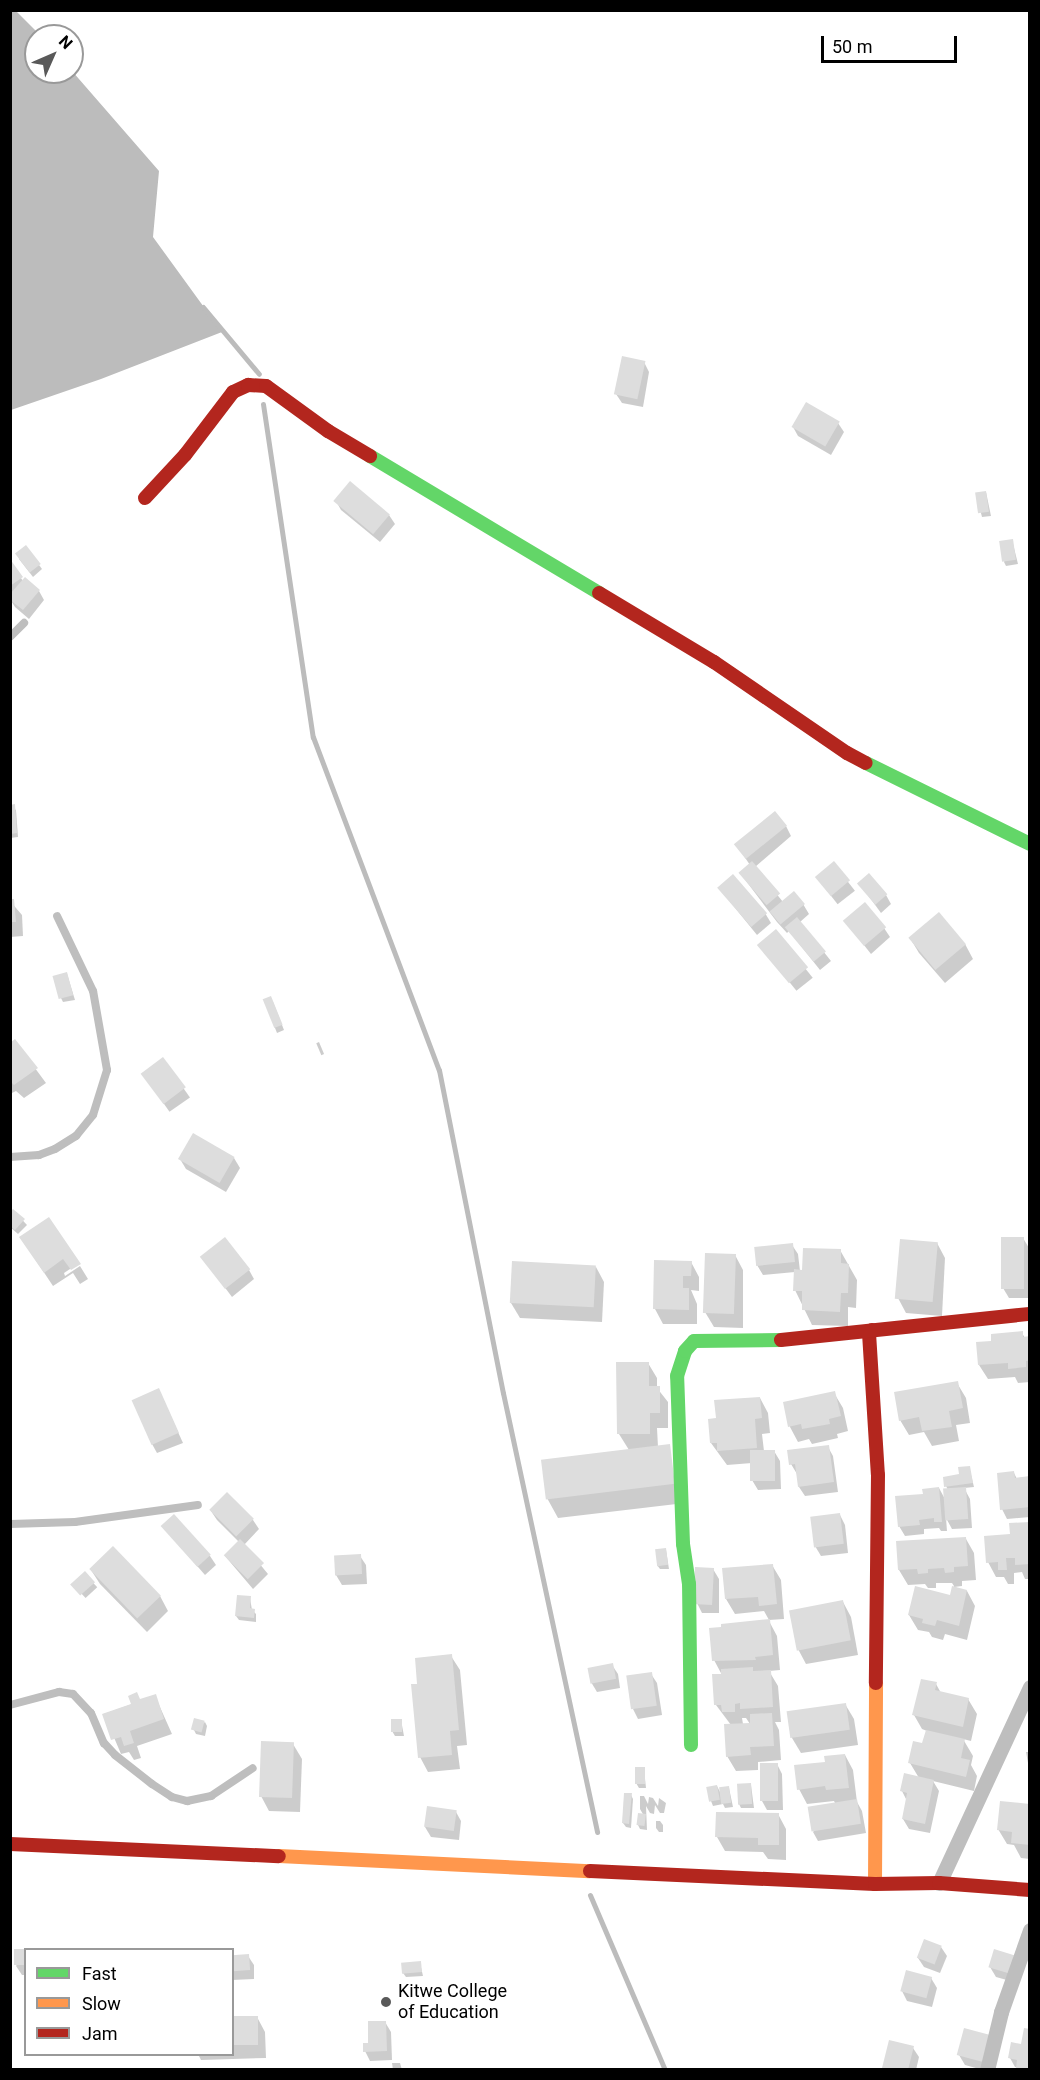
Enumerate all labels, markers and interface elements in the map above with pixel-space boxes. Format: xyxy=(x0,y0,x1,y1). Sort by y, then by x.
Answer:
north arrow xyxy=(24,24,84,84)
scale bar xyxy=(824,24,960,62)
text: N xyxy=(55,32,76,53)
text: 50 m xyxy=(832,36,872,57)
legend xyxy=(24,1948,234,2056)
text: Fast xyxy=(82,1963,117,1984)
place label: Kitwe College of Education xyxy=(398,1981,507,2024)
text: Slow xyxy=(82,1993,121,2014)
marker: Kitwe College of Education xyxy=(379,1995,393,2009)
text: Jam xyxy=(82,2023,118,2044)

